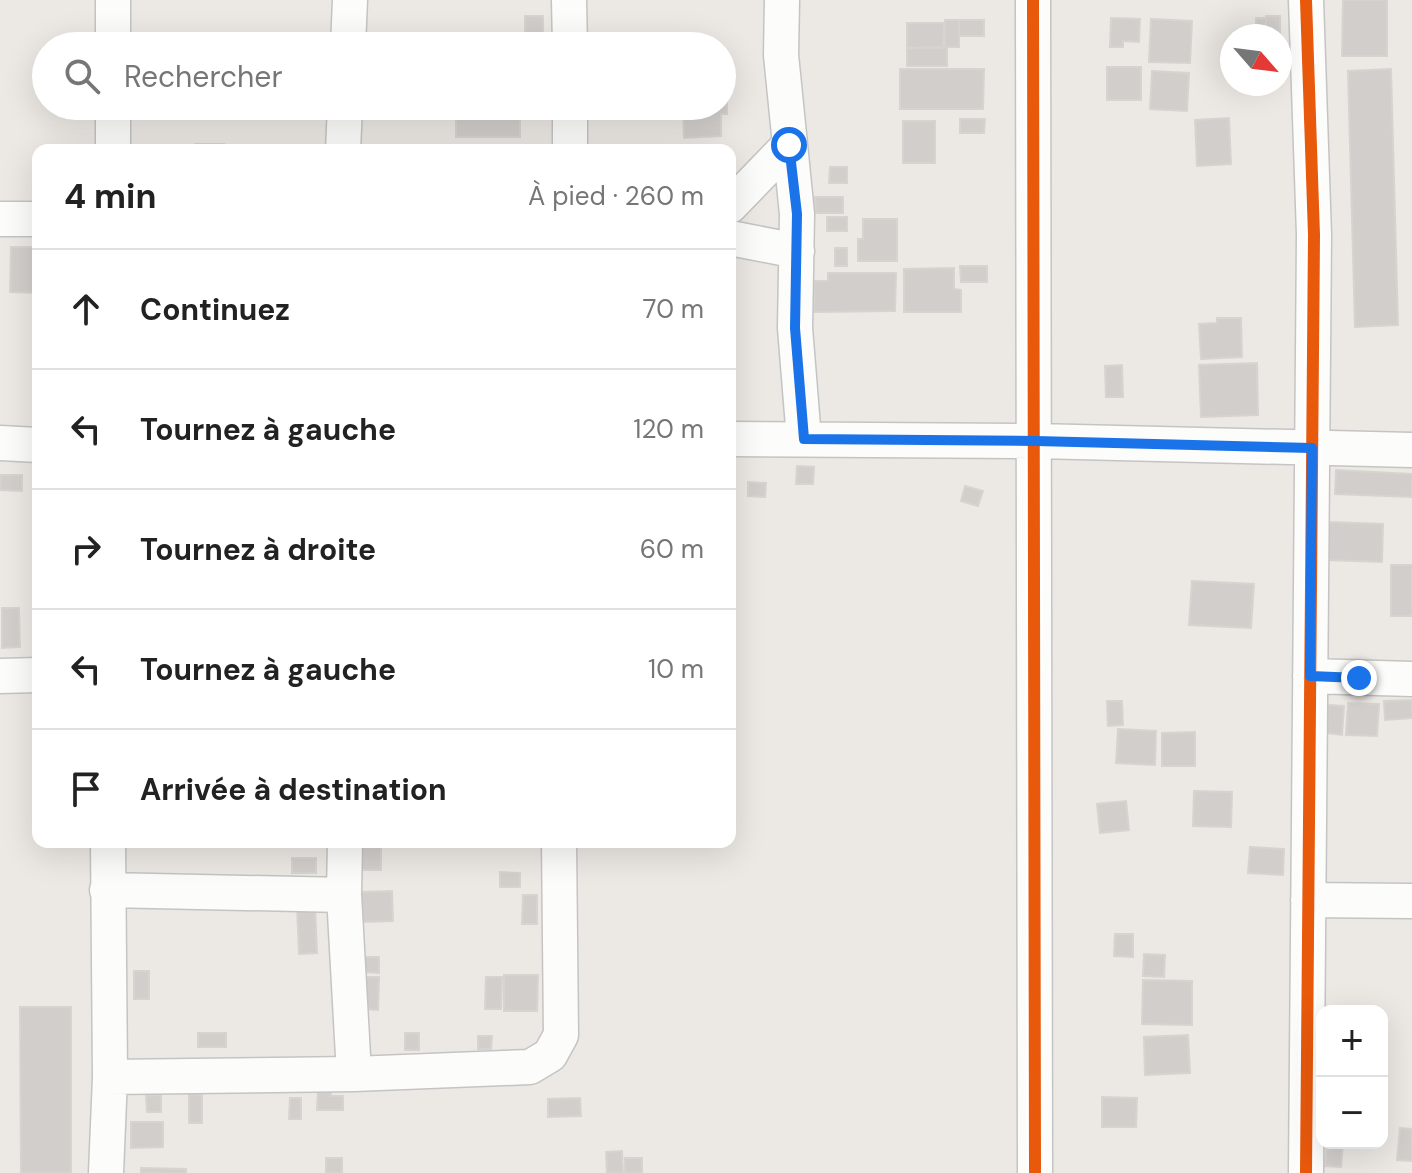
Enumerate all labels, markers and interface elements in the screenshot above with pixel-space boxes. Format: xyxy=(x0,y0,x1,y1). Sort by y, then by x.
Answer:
north arrow xyxy=(1220,24,1292,96)
search box xyxy=(32,32,736,120)
icon: search xyxy=(60,54,104,98)
text: Rechercher xyxy=(124,57,283,96)
route start xyxy=(771,127,807,163)
text: 4 min xyxy=(64,174,156,219)
text: À pied · 260 m xyxy=(528,179,704,213)
icon: ahead xyxy=(64,287,108,331)
text: Continuez xyxy=(140,290,290,329)
text: 70 m xyxy=(643,292,704,326)
icon: left xyxy=(64,407,108,451)
text: Tournez à gauche xyxy=(140,410,396,449)
text: 120 m xyxy=(633,412,704,446)
icon: right xyxy=(64,527,108,571)
text: Tournez à droite xyxy=(140,530,376,569)
text: 60 m xyxy=(640,532,704,566)
icon: left xyxy=(64,647,108,691)
text: Tournez à gauche xyxy=(140,650,396,689)
text: 10 m xyxy=(648,652,704,686)
route end xyxy=(1341,660,1377,696)
icon: arrive xyxy=(64,767,108,811)
text: Arrivée à destination xyxy=(140,770,446,809)
map controls xyxy=(1316,1005,1388,1149)
button: + xyxy=(1316,1005,1388,1077)
button: − xyxy=(1316,1077,1388,1149)

